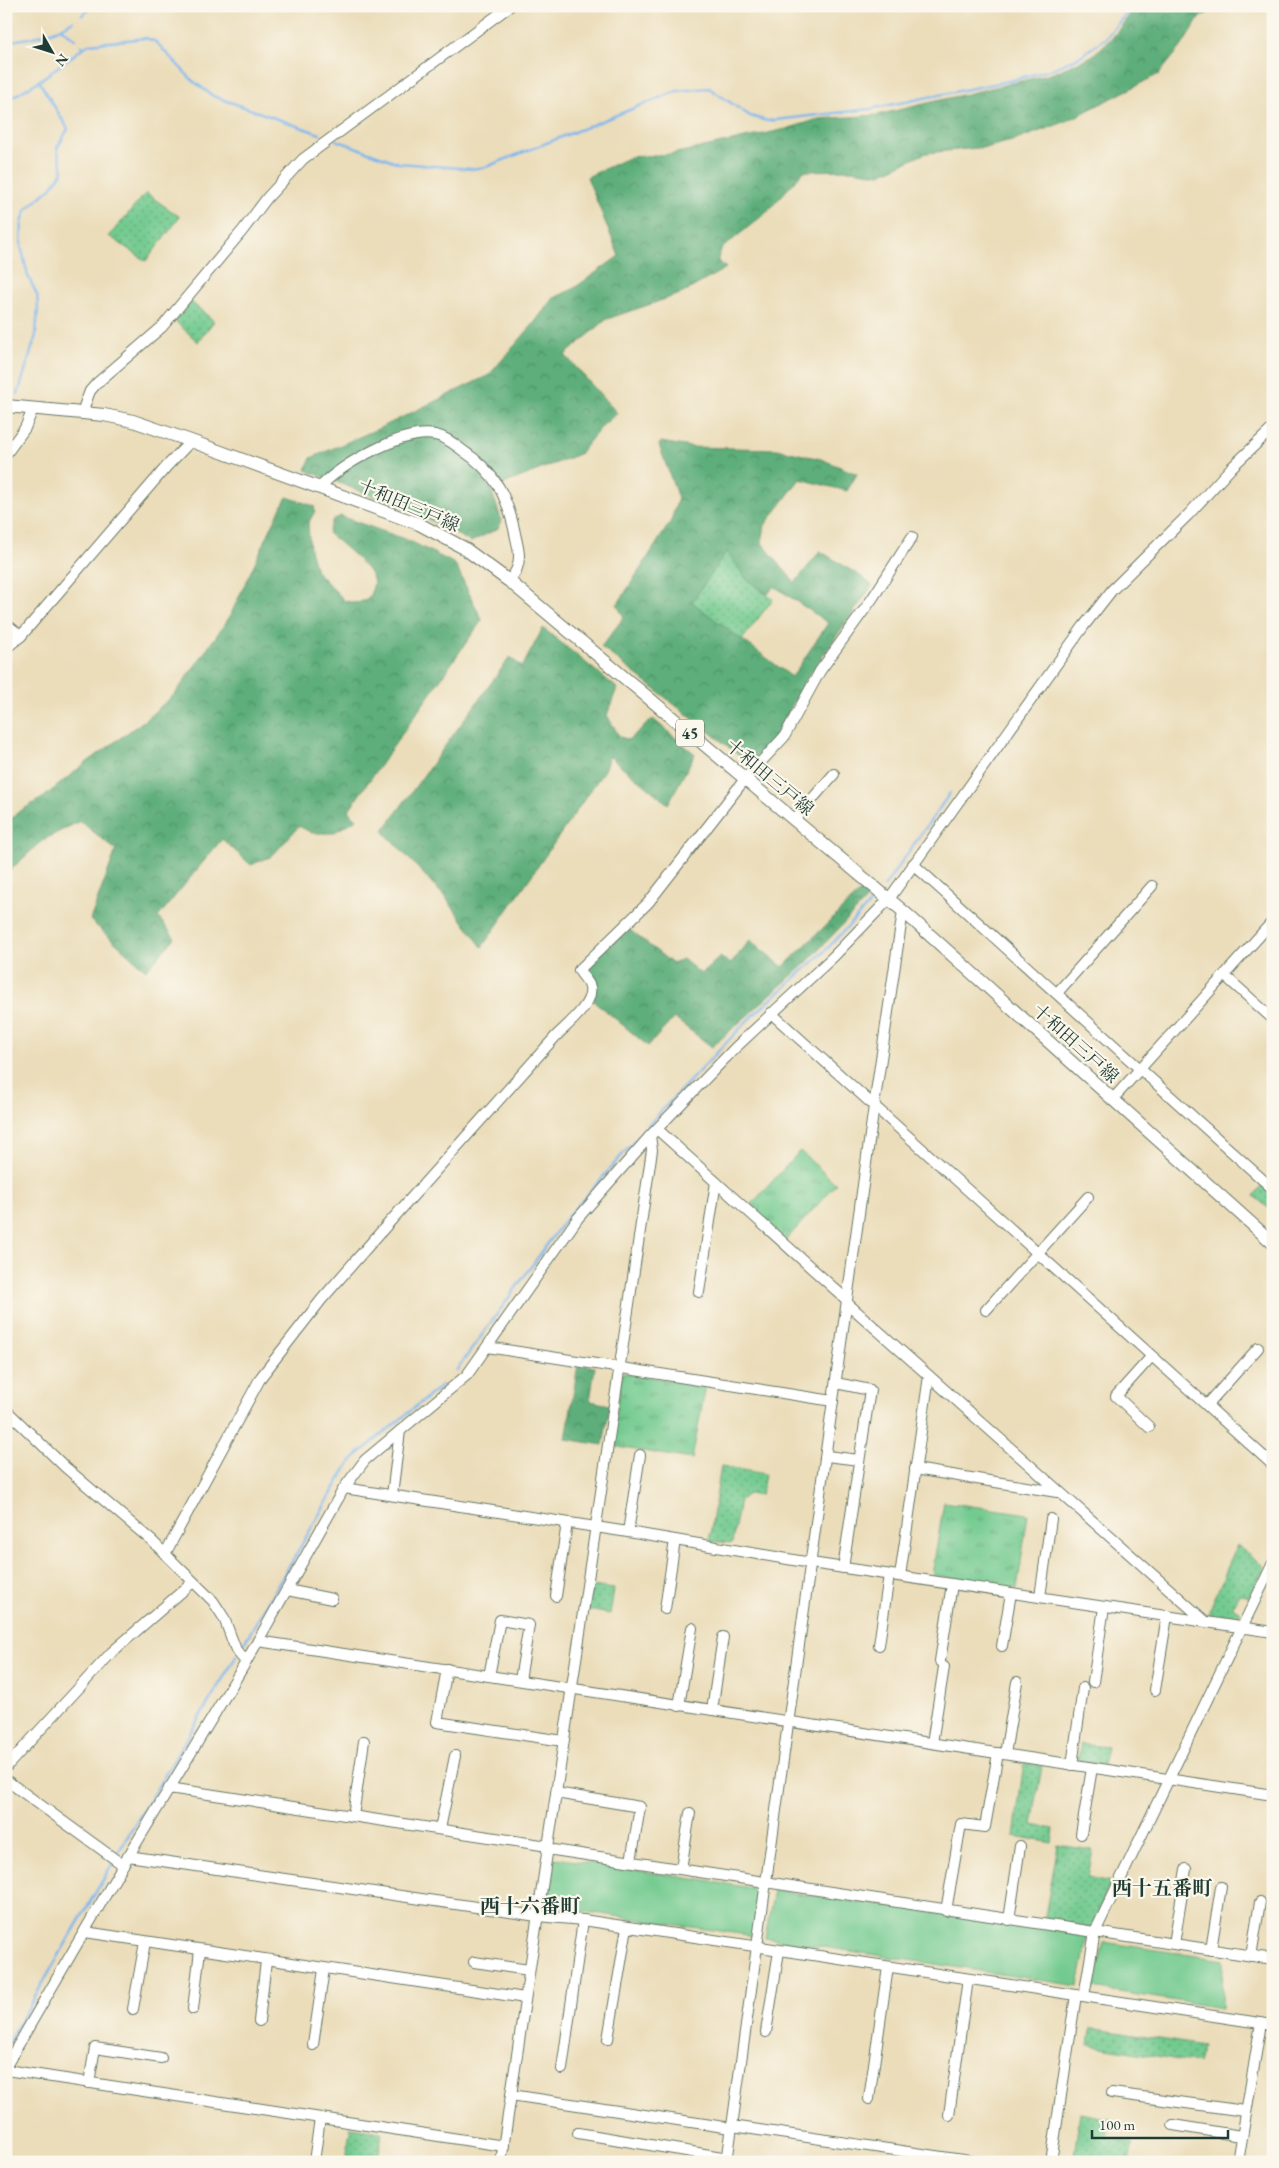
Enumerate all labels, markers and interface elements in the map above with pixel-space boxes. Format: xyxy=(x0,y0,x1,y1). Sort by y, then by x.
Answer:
north arrow xyxy=(28,28,78,78)
text: N xyxy=(51,50,73,71)
street label: 十和田三戸線 xyxy=(355,473,463,537)
road number: 45 xyxy=(676,720,704,746)
street label: 十和田三戸線 xyxy=(721,733,819,821)
street label: 十和田三戸線 xyxy=(1028,998,1124,1088)
district label: 西十五番町 xyxy=(1112,1875,1213,1901)
district label: 西十六番町 xyxy=(480,1893,581,1919)
scale bar xyxy=(1092,2108,1228,2140)
text: 100 m xyxy=(1099,2115,1136,2134)

